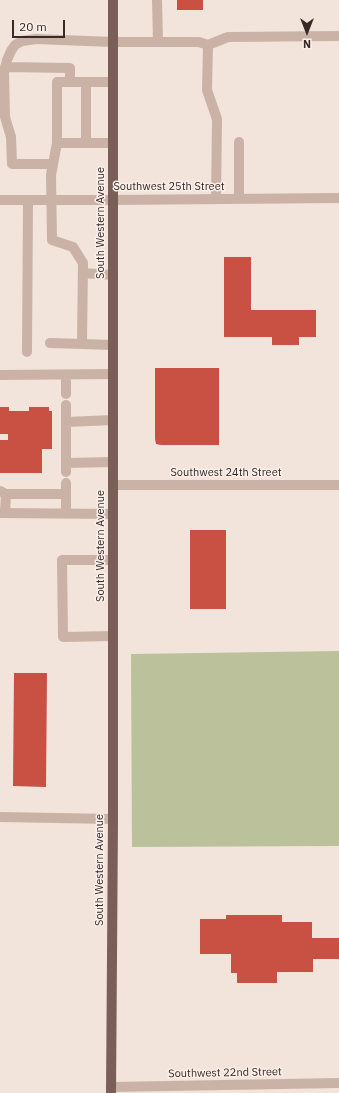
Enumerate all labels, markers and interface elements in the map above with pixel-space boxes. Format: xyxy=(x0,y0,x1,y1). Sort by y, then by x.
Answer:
scale bar xyxy=(14,12,67,38)
north arrow xyxy=(287,12,327,52)
text: 20 m xyxy=(19,19,47,34)
text: N xyxy=(303,37,311,51)
street label: South Western Avenue xyxy=(94,167,108,279)
street label: Southwest 25th Street xyxy=(113,180,225,194)
street label: Southwest 24th Street xyxy=(170,466,282,480)
street label: South Western Avenue xyxy=(94,490,108,602)
street label: South Western Avenue xyxy=(93,814,107,926)
street label: Southwest 22nd Street xyxy=(168,1065,282,1081)

